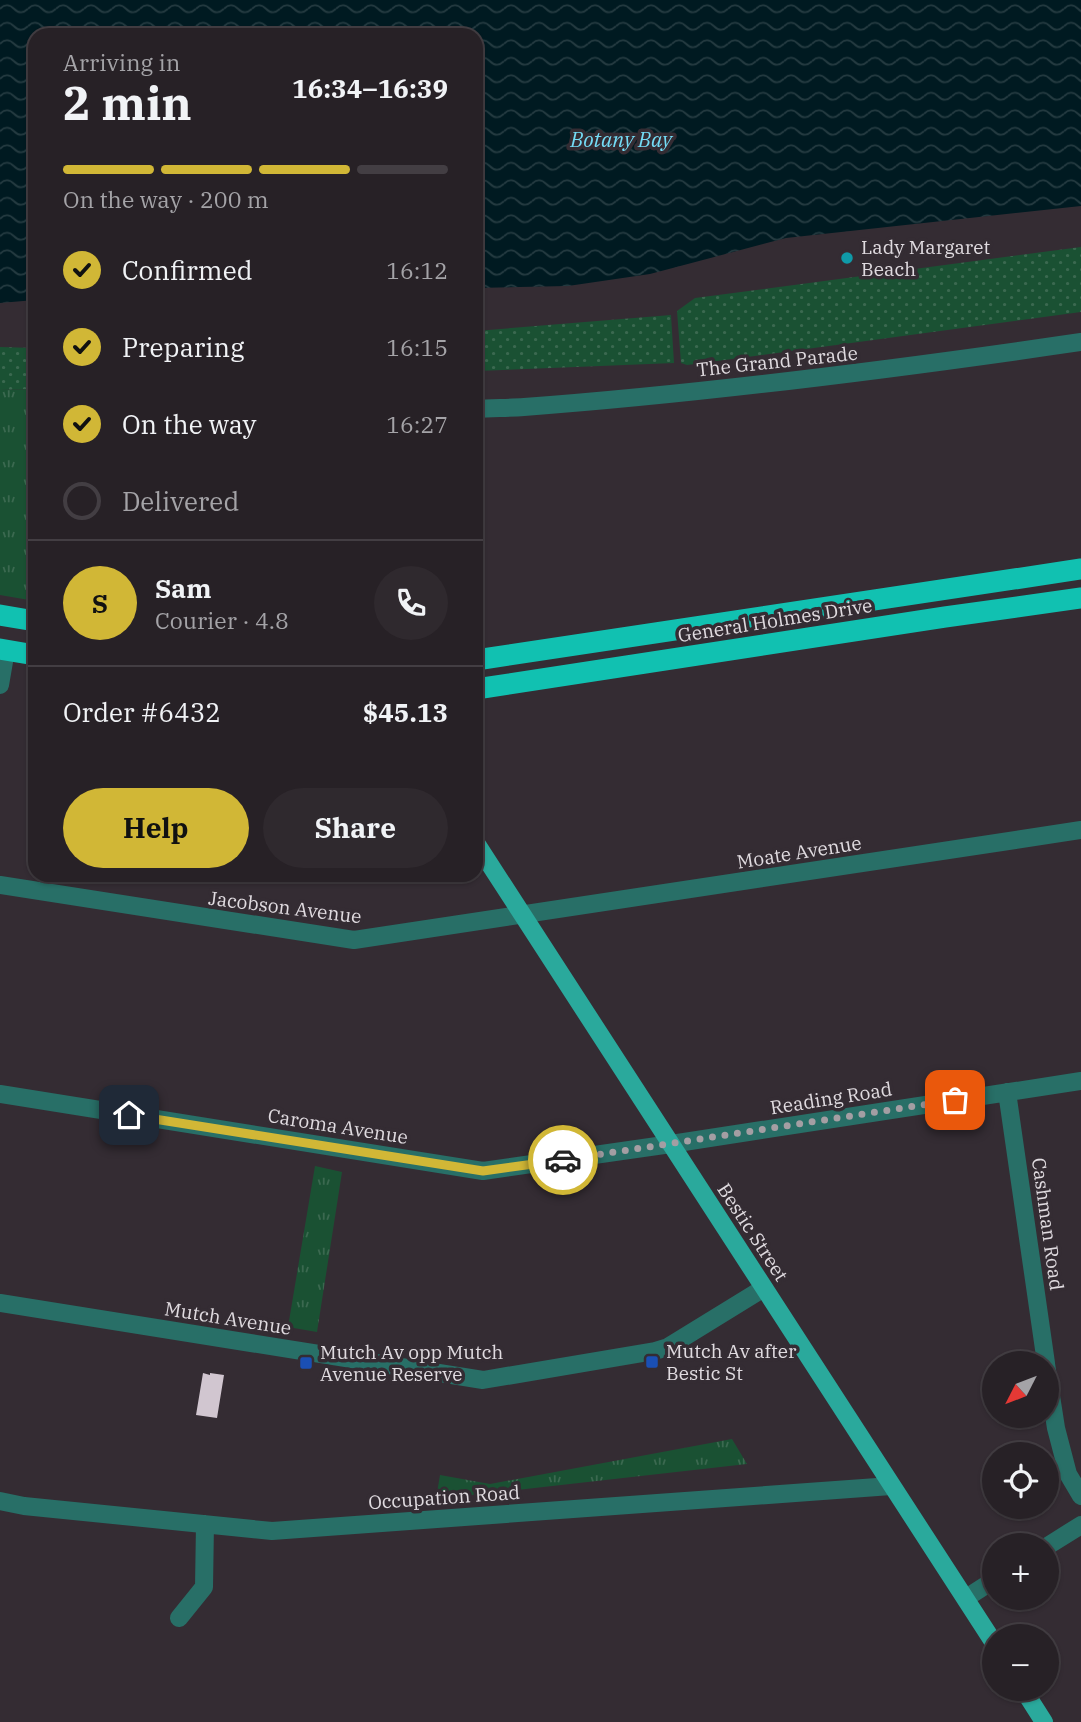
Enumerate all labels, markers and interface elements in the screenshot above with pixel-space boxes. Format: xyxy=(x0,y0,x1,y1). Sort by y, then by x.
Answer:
text: Arriving in xyxy=(63,47,180,77)
text: 16:34–16:39 xyxy=(292,71,448,105)
text: 2 min xyxy=(63,73,192,133)
water label: Botany Bay xyxy=(569,125,674,153)
text: On the way · 200 m xyxy=(63,184,269,214)
place label: Lady Margaret Beach xyxy=(861,235,990,281)
marker: Lady Margaret Beach xyxy=(839,250,855,266)
icon: check xyxy=(63,251,101,289)
text: Confirmed xyxy=(122,253,253,287)
text: 16:12 xyxy=(386,255,448,285)
icon: check xyxy=(63,328,101,366)
text: Preparing xyxy=(122,330,244,364)
text: 16:15 xyxy=(386,332,448,362)
street label: The Grand Parade xyxy=(695,341,859,381)
icon: check xyxy=(63,405,101,443)
text: On the way xyxy=(122,407,256,441)
text: 16:27 xyxy=(386,409,448,439)
text: Delivered xyxy=(122,484,239,518)
button: phone xyxy=(374,566,448,640)
text: Sam xyxy=(155,571,211,605)
text: S xyxy=(92,586,108,620)
street label: General Holmes Drive xyxy=(676,593,874,647)
text: Courier · 4.8 xyxy=(155,605,289,635)
text: Order #6432 xyxy=(63,695,221,729)
text: $45.13 xyxy=(363,695,448,729)
button: Help xyxy=(63,788,249,868)
button: Share xyxy=(263,788,448,868)
street label: Moate Avenue xyxy=(735,830,863,874)
street label: Jacobson Avenue xyxy=(207,886,363,928)
pin xyxy=(925,1070,985,1130)
street label: Reading Road xyxy=(768,1077,894,1119)
icon: bag xyxy=(936,1081,974,1119)
pin xyxy=(99,1085,159,1145)
icon: home xyxy=(110,1096,148,1134)
street label: Caroma Avenue xyxy=(266,1103,410,1149)
courier xyxy=(528,1125,598,1195)
icon: car xyxy=(544,1141,582,1179)
street label: Cashman Road xyxy=(1027,1156,1069,1292)
street label: Bestic Street xyxy=(712,1178,794,1286)
street label: Mutch Avenue xyxy=(163,1296,293,1340)
place label: Mutch Av after Bestic St xyxy=(666,1339,797,1385)
place label: Mutch Av opp Mutch Avenue Reserve xyxy=(320,1340,503,1386)
north arrow xyxy=(982,1351,1059,1428)
map controls xyxy=(982,1351,1059,1701)
marker: Mutch Av after Bestic St xyxy=(644,1354,660,1370)
marker: Mutch Av opp Mutch Avenue Reserve xyxy=(298,1355,314,1371)
button: locate xyxy=(982,1442,1059,1519)
street label: Occupation Road xyxy=(367,1480,521,1514)
button: + xyxy=(982,1533,1059,1610)
button: − xyxy=(982,1624,1059,1701)

